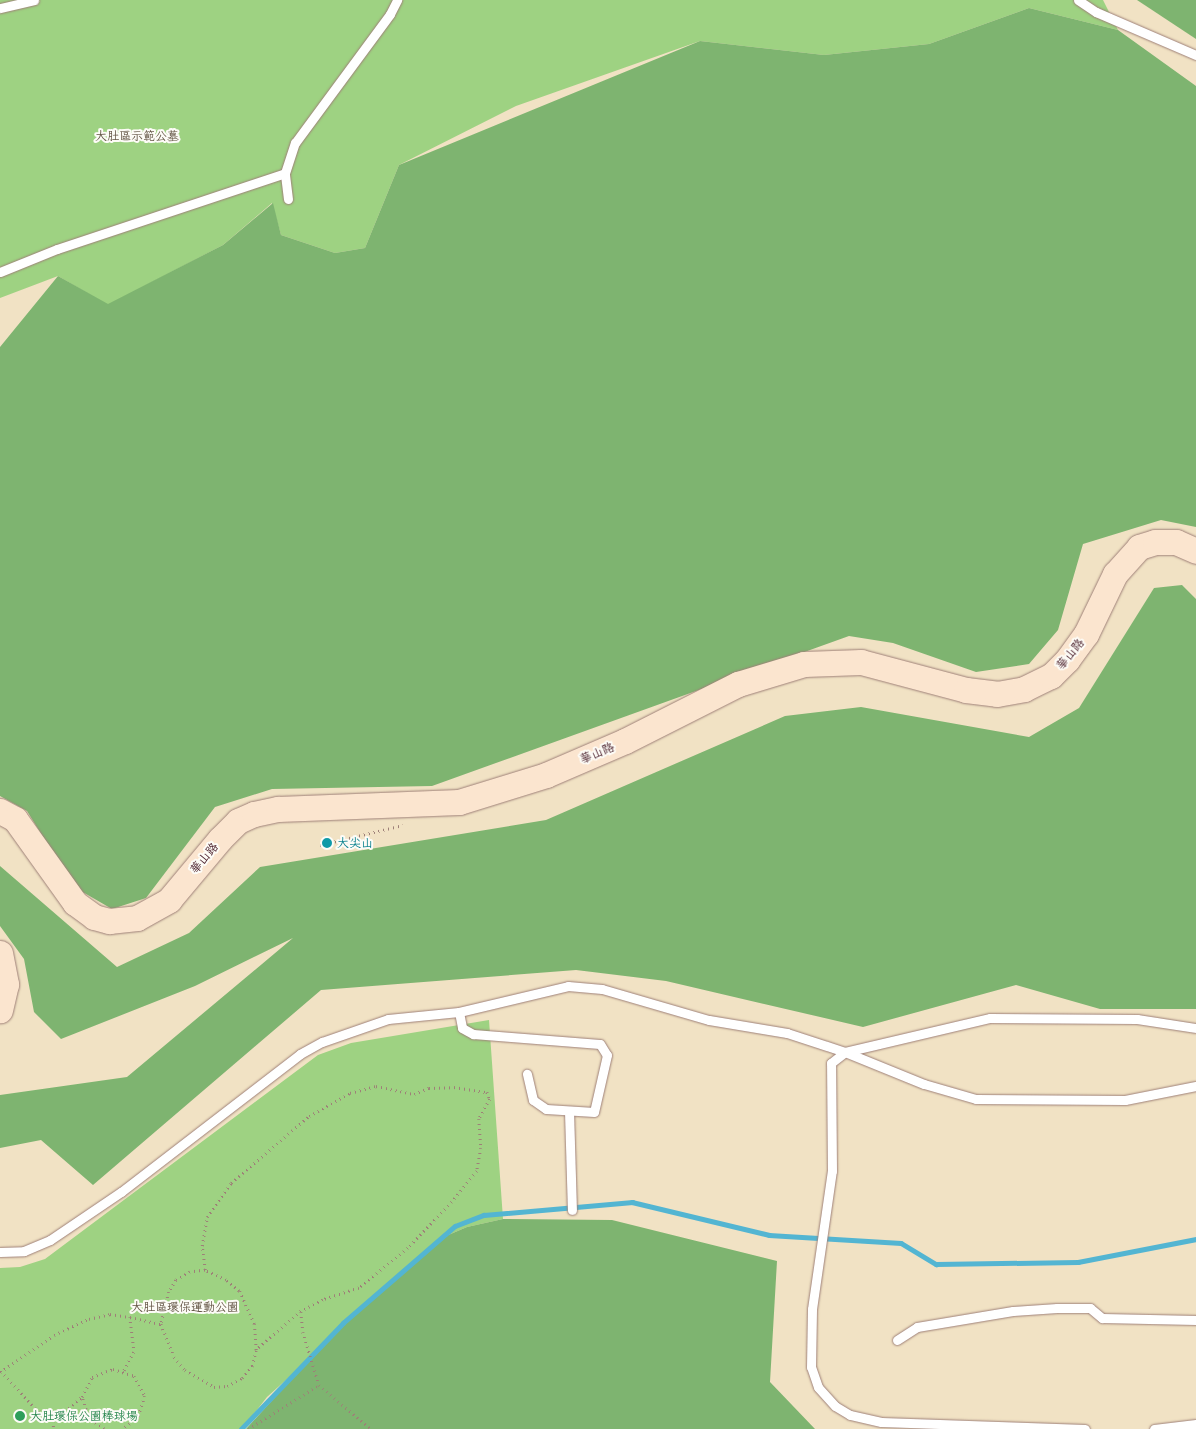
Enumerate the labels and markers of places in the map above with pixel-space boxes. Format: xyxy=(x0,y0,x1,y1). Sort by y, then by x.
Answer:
place label: 大尖山 xyxy=(337,836,373,850)
marker: 大尖山 xyxy=(321,837,333,849)
place label: 大肚環保公園棒球場 xyxy=(30,1409,138,1423)
marker: 大肚環保公園棒球場 xyxy=(14,1410,26,1422)

